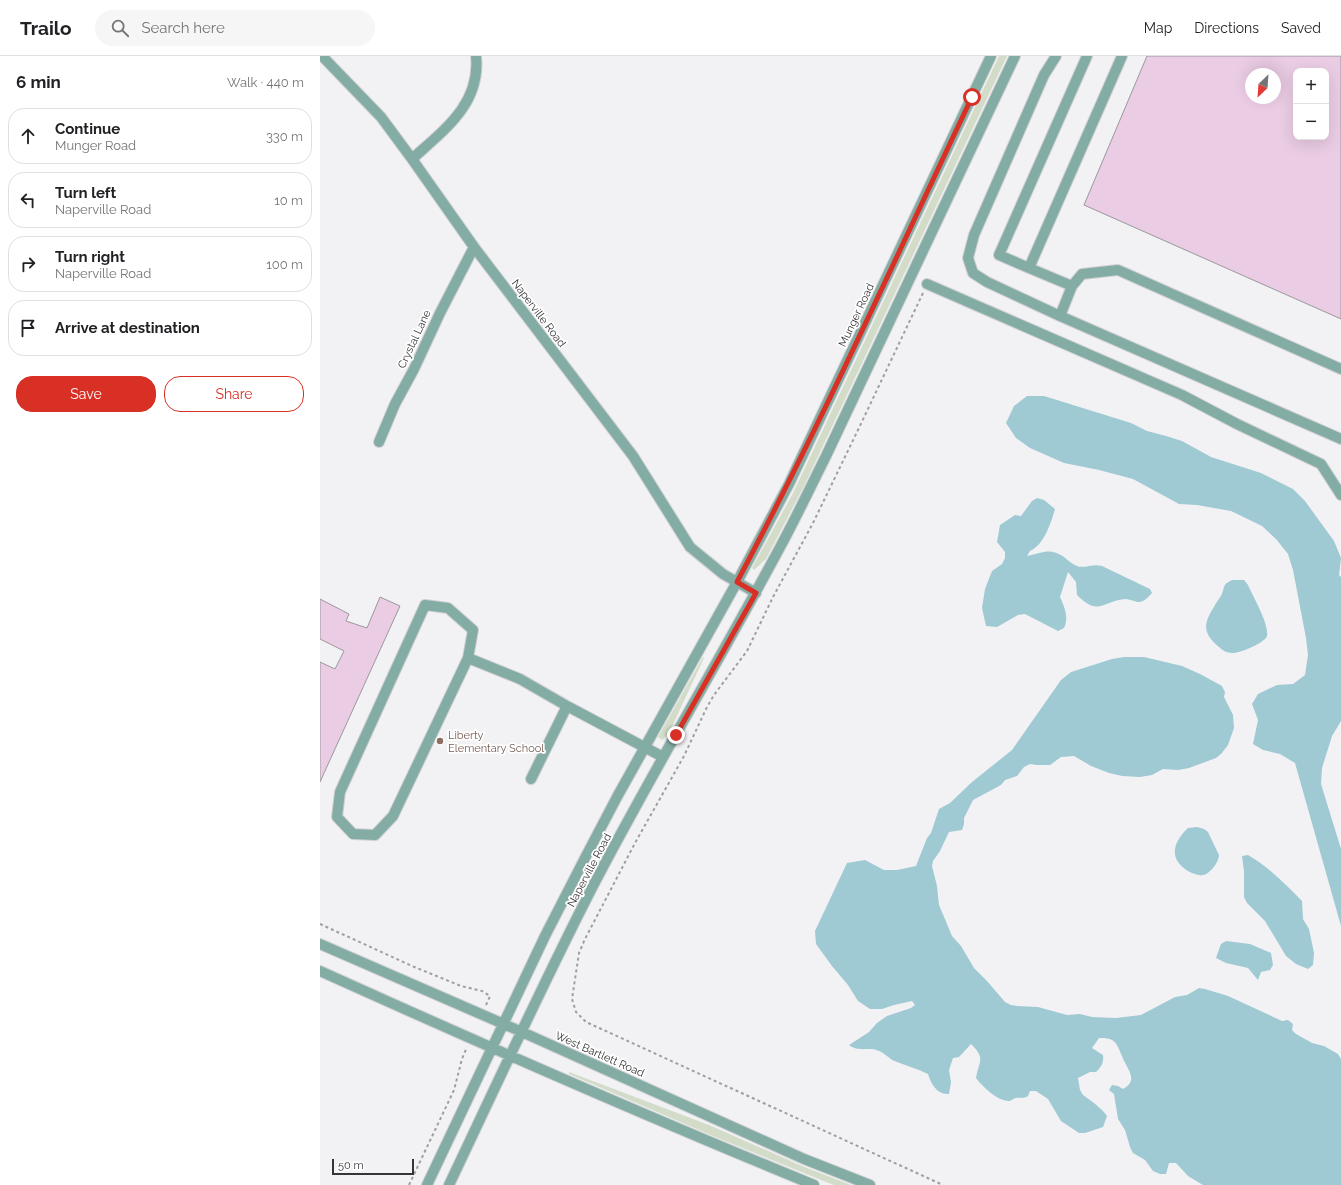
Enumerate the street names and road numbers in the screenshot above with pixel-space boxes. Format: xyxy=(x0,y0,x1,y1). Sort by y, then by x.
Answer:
street label: Naperville Road xyxy=(509,277,568,350)
street label: Munger Road xyxy=(836,281,877,349)
street label: Crystal Lane xyxy=(395,307,434,370)
street label: Naperville Road xyxy=(565,831,614,909)
street label: West Bartlett Road xyxy=(553,1029,646,1080)

